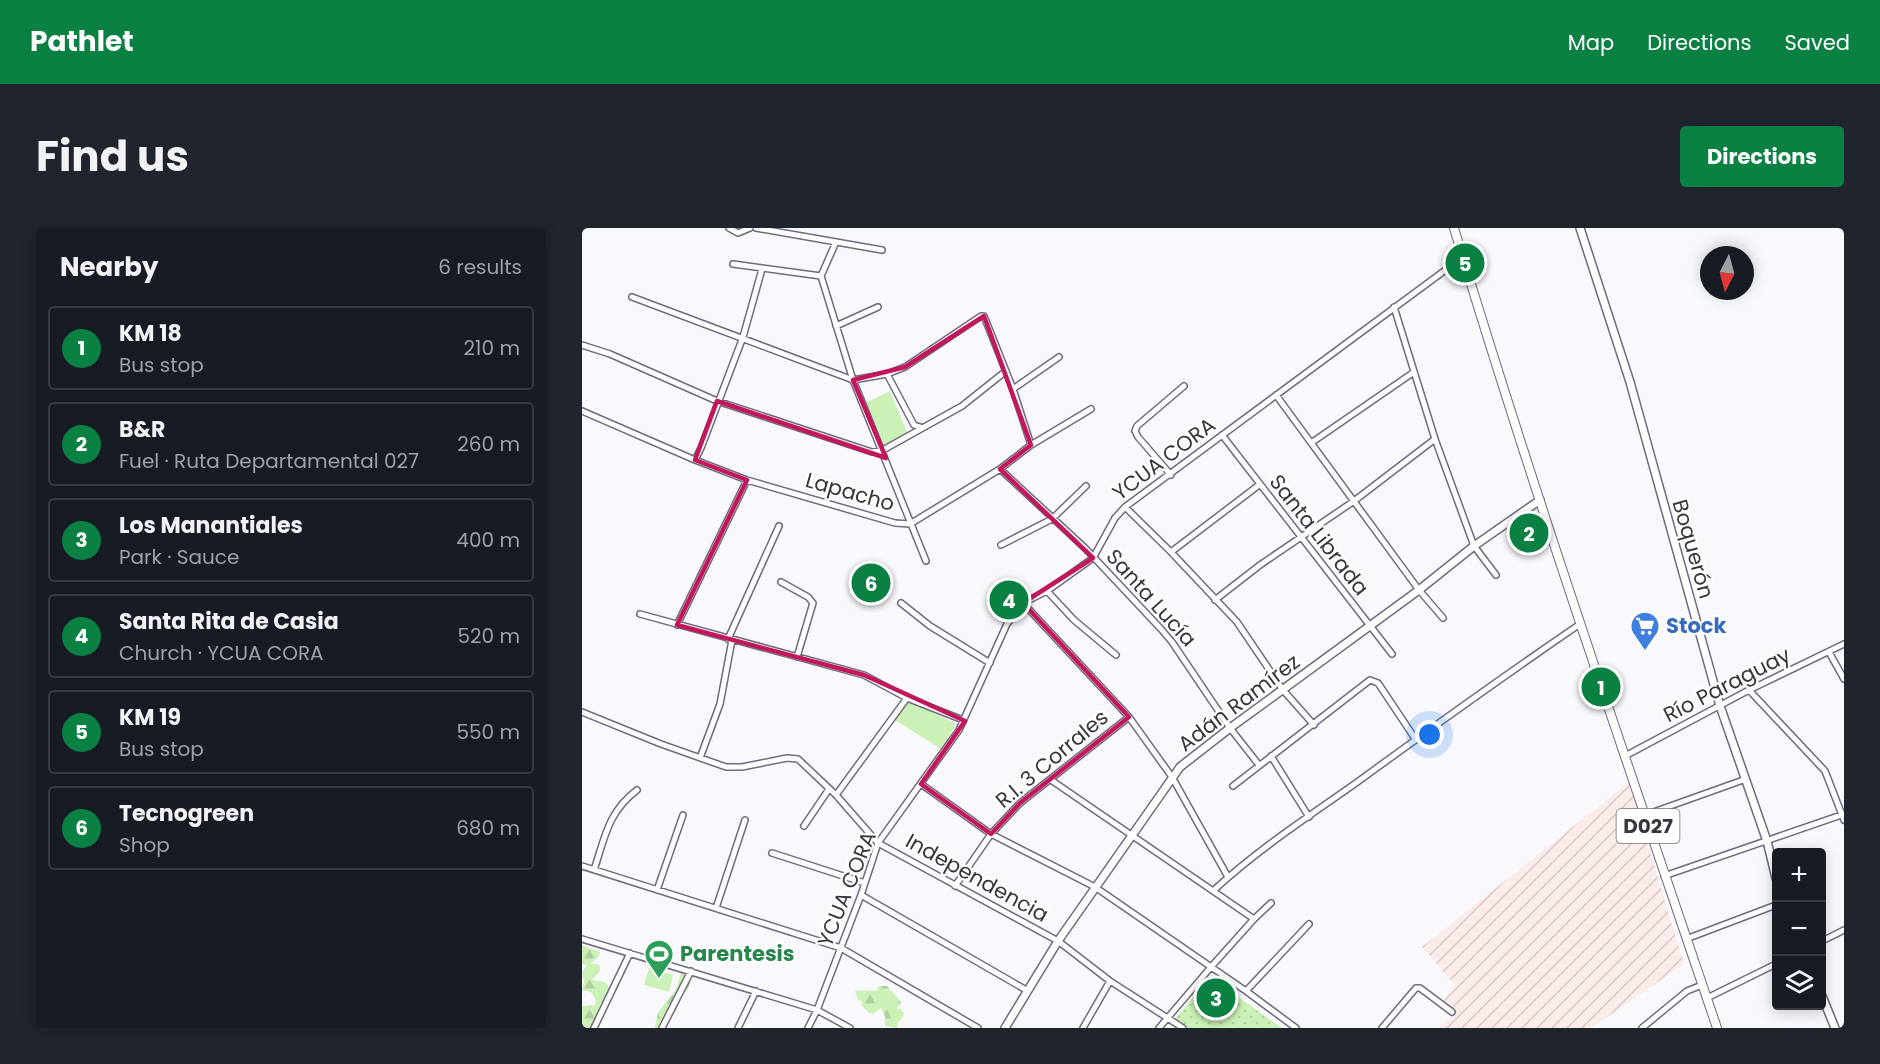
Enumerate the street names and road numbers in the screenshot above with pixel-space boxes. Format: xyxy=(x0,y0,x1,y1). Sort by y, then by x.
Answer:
street label: YCUA CORA xyxy=(1106,410,1221,507)
street label: Lapacho xyxy=(802,465,898,518)
street label: Santa Librada xyxy=(1263,468,1376,601)
street label: Boquerón xyxy=(1666,496,1721,602)
street label: Santa Lucía xyxy=(1100,543,1203,653)
street label: Río Paraguay xyxy=(1658,640,1795,729)
street label: Adán Ramírez xyxy=(1172,647,1306,758)
street label: R.I. 3 Corrales xyxy=(989,703,1114,814)
road number: D027 xyxy=(1616,809,1680,843)
street label: Independencia xyxy=(901,826,1054,929)
street label: YCUA CORA xyxy=(810,827,883,951)

